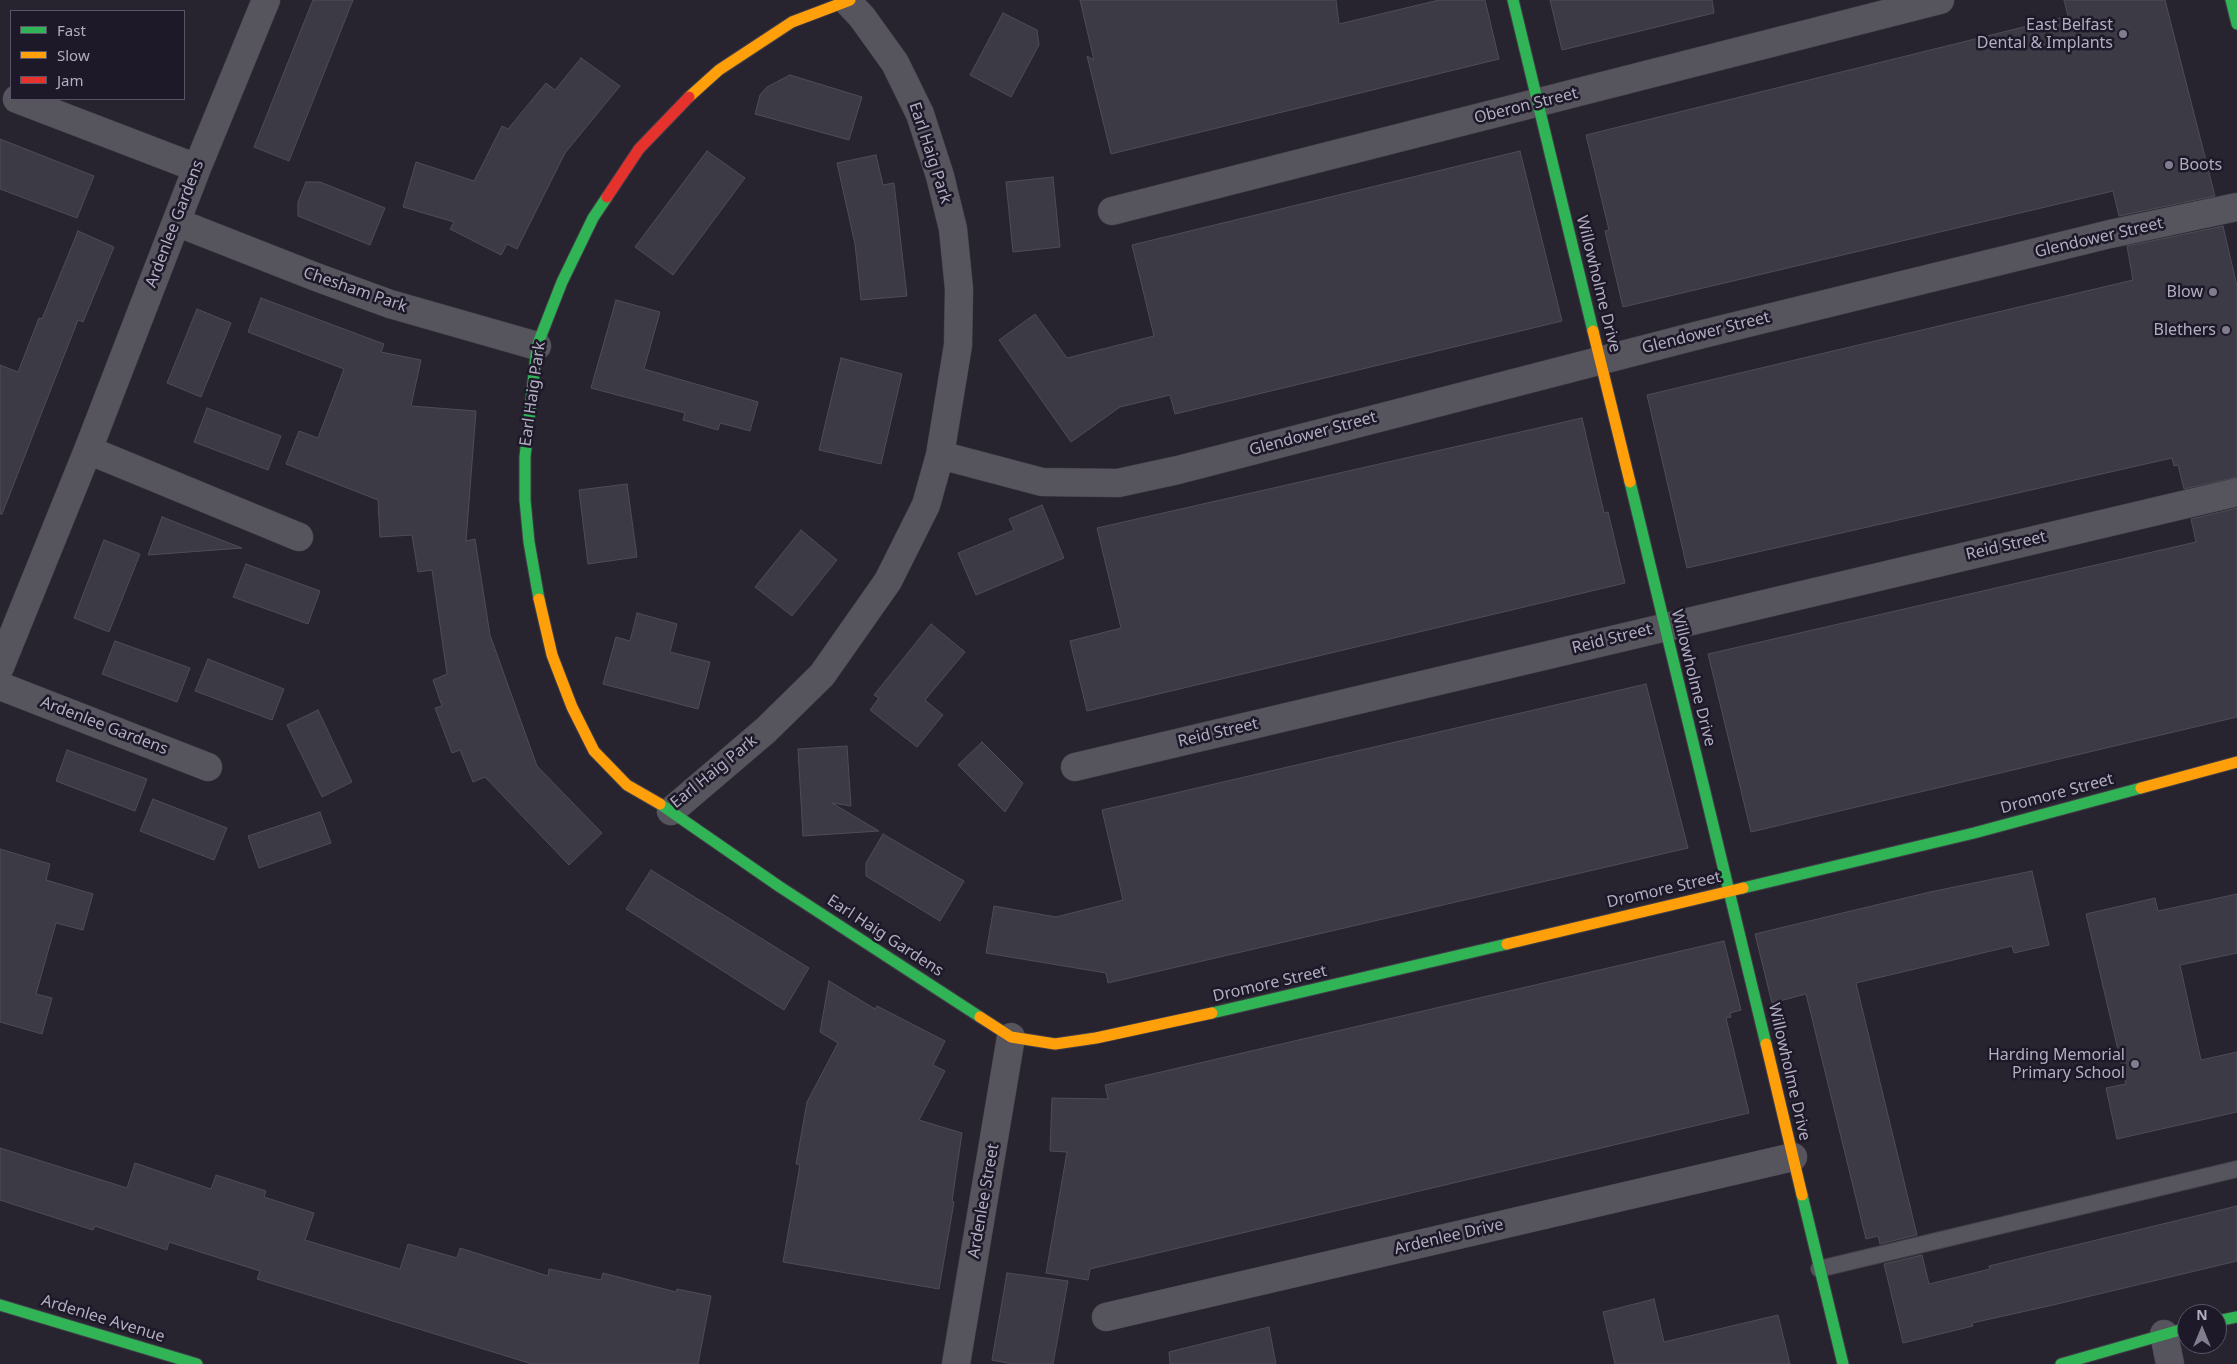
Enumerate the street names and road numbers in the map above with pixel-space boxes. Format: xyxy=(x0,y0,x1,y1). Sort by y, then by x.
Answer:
street label: Oberon Street xyxy=(1472,84,1580,128)
street label: Earl Haig Park xyxy=(905,100,955,206)
street label: Ardenlee Gardens xyxy=(142,158,208,290)
street label: Willowholme Drive xyxy=(1572,213,1624,355)
street label: Glendower Street xyxy=(2033,214,2165,262)
street label: Chesham Park xyxy=(301,263,409,317)
street label: Glendower Street xyxy=(1640,308,1772,358)
street label: Earl Haig Park xyxy=(516,340,550,448)
street label: Glendower Street xyxy=(1247,408,1379,460)
street label: Reid Street xyxy=(1964,527,2048,565)
street label: Willowholme Drive xyxy=(1667,607,1719,749)
street label: Reid Street xyxy=(1570,620,1654,658)
street label: Ardenlee Gardens xyxy=(38,693,170,759)
street label: Reid Street xyxy=(1176,714,1260,752)
street label: Earl Haig Park xyxy=(667,731,761,813)
street label: Dromore Street xyxy=(1998,770,2116,818)
street label: Dromore Street xyxy=(1605,868,1723,912)
street label: Earl Haig Gardens xyxy=(823,891,947,981)
street label: Dromore Street xyxy=(1211,962,1329,1006)
street label: Willowholme Drive xyxy=(1764,1001,1814,1143)
street label: Ardenlee Street xyxy=(964,1142,1004,1260)
street label: Ardenlee Drive xyxy=(1393,1215,1505,1259)
street label: Ardenlee Avenue xyxy=(39,1291,167,1347)

